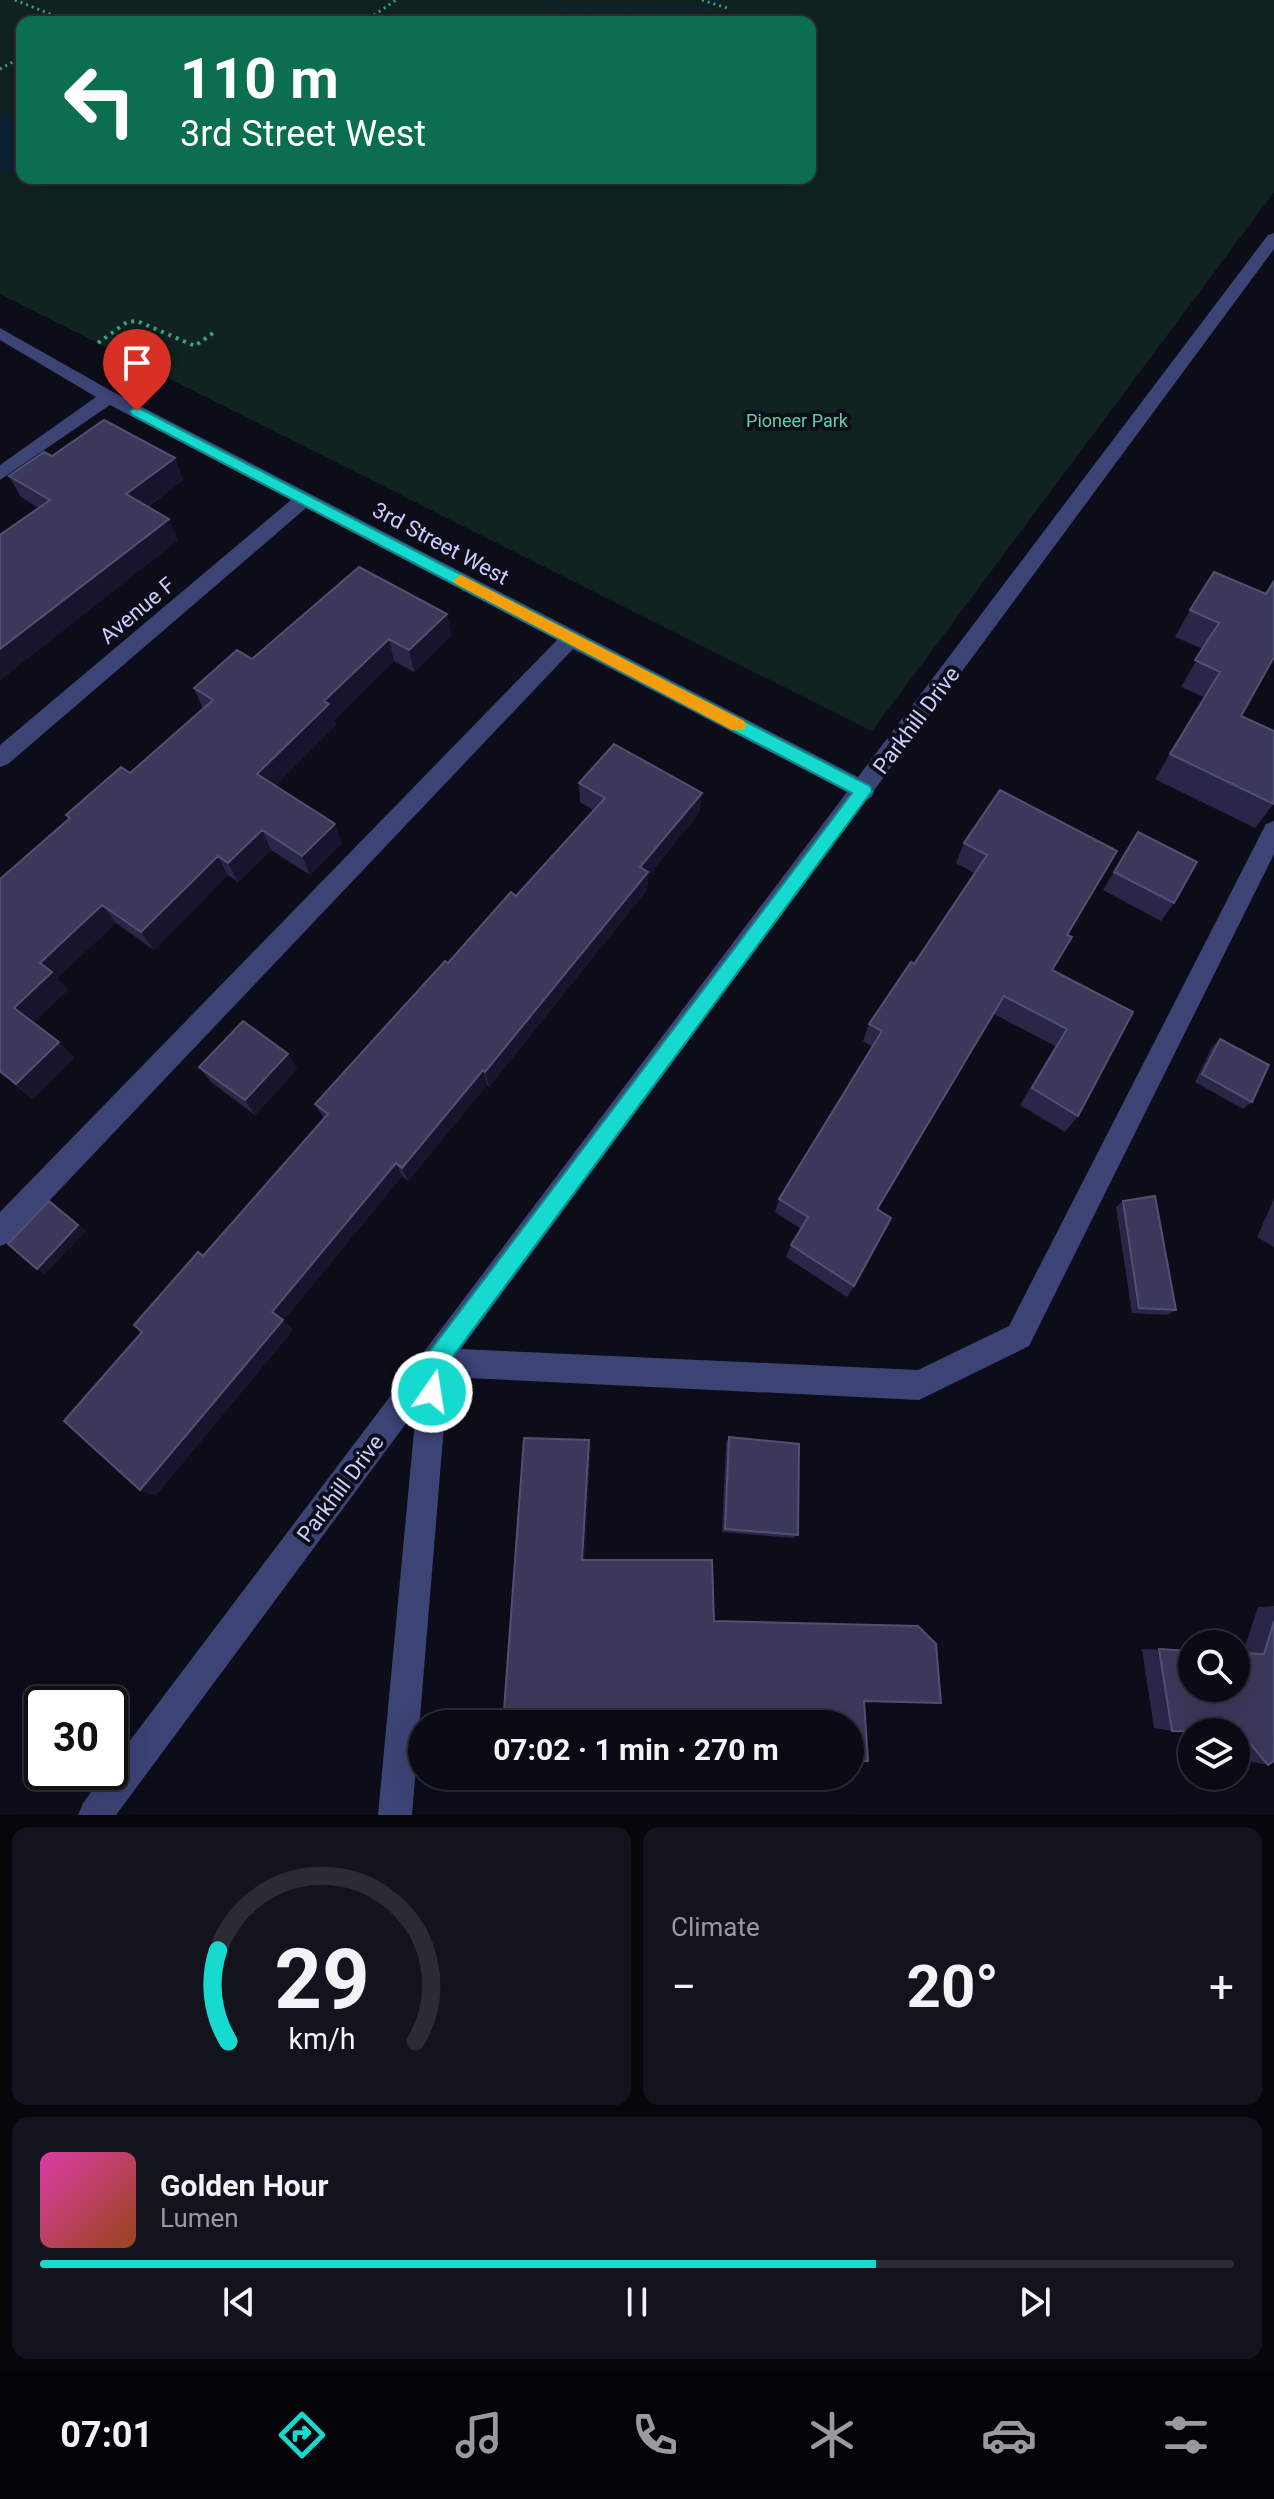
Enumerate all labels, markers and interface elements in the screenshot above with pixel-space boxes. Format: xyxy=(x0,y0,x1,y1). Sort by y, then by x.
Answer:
text: 110 m xyxy=(180,46,339,112)
icon: left xyxy=(48,48,152,152)
text: 3rd Street West xyxy=(180,113,426,155)
pin xyxy=(103,329,171,411)
icon: arrive xyxy=(115,341,159,385)
park label: Pioneer Park xyxy=(746,410,849,431)
street label: 3rd Street West xyxy=(369,497,513,590)
street label: Avenue F xyxy=(95,572,180,649)
street label: Parkhill Drive xyxy=(868,662,965,779)
position arrow xyxy=(390,1350,474,1434)
street label: Parkhill Drive xyxy=(292,1430,389,1547)
map controls xyxy=(1178,1630,1250,1790)
button: search xyxy=(1178,1630,1250,1702)
speed limit sign: 30 xyxy=(24,1686,128,1790)
button: layers xyxy=(1178,1718,1250,1790)
text: 07:02 · 1 min · 270 m xyxy=(493,1732,779,1767)
text: Climate xyxy=(671,1912,760,1942)
text: 29 xyxy=(274,1931,369,2028)
text: 20° xyxy=(906,1951,999,2022)
text: − xyxy=(671,1961,696,2013)
text: + xyxy=(1209,1961,1234,2013)
text: km/h xyxy=(288,2022,355,2056)
text: Golden Hour xyxy=(160,2168,329,2203)
text: Lumen xyxy=(160,2203,239,2233)
icon: previous xyxy=(217,2280,261,2324)
icon: pause xyxy=(615,2280,659,2324)
icon: next xyxy=(1013,2280,1057,2324)
icon: directions xyxy=(274,2407,330,2463)
icon: music xyxy=(451,2407,507,2463)
icon: phone xyxy=(627,2407,683,2463)
icon: climate xyxy=(804,2407,860,2463)
icon: car xyxy=(981,2407,1037,2463)
icon: filters xyxy=(1158,2407,1214,2463)
text: 07:01 xyxy=(60,2414,153,2456)

